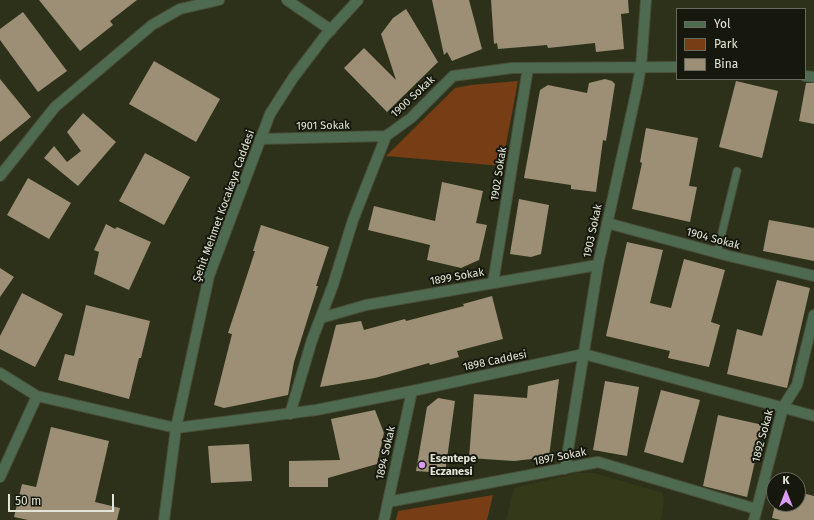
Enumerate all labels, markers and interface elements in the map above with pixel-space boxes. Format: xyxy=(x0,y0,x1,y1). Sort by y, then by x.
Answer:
legend xyxy=(676,8,806,80)
text: Yol xyxy=(714,17,730,31)
text: Park xyxy=(714,37,738,51)
text: Bina xyxy=(714,57,738,71)
street label: 1900 Sokak xyxy=(388,73,438,121)
street label: 1901 Sokak xyxy=(296,119,350,133)
street label: Şehit Mehmet Kocakaya Caddesi xyxy=(190,128,258,284)
street label: 1902 Sokak xyxy=(488,146,510,202)
street label: 1903 Sokak xyxy=(581,203,605,259)
street label: 1904 Sokak xyxy=(685,226,741,252)
street label: 1899 Sokak xyxy=(429,266,485,288)
street label: 1898 Caddesi xyxy=(462,348,528,374)
street label: 1892 Sokak xyxy=(750,408,776,464)
street label: 1894 Sokak xyxy=(373,425,399,481)
street label: 1897 Sokak xyxy=(532,445,588,469)
place label: Esentepe Eczanesi xyxy=(430,452,476,478)
marker: Esentepe Eczanesi xyxy=(417,460,427,470)
north arrow xyxy=(766,472,806,512)
text: K xyxy=(783,474,789,487)
scale bar xyxy=(10,486,116,512)
text: 50 m xyxy=(15,494,41,508)

